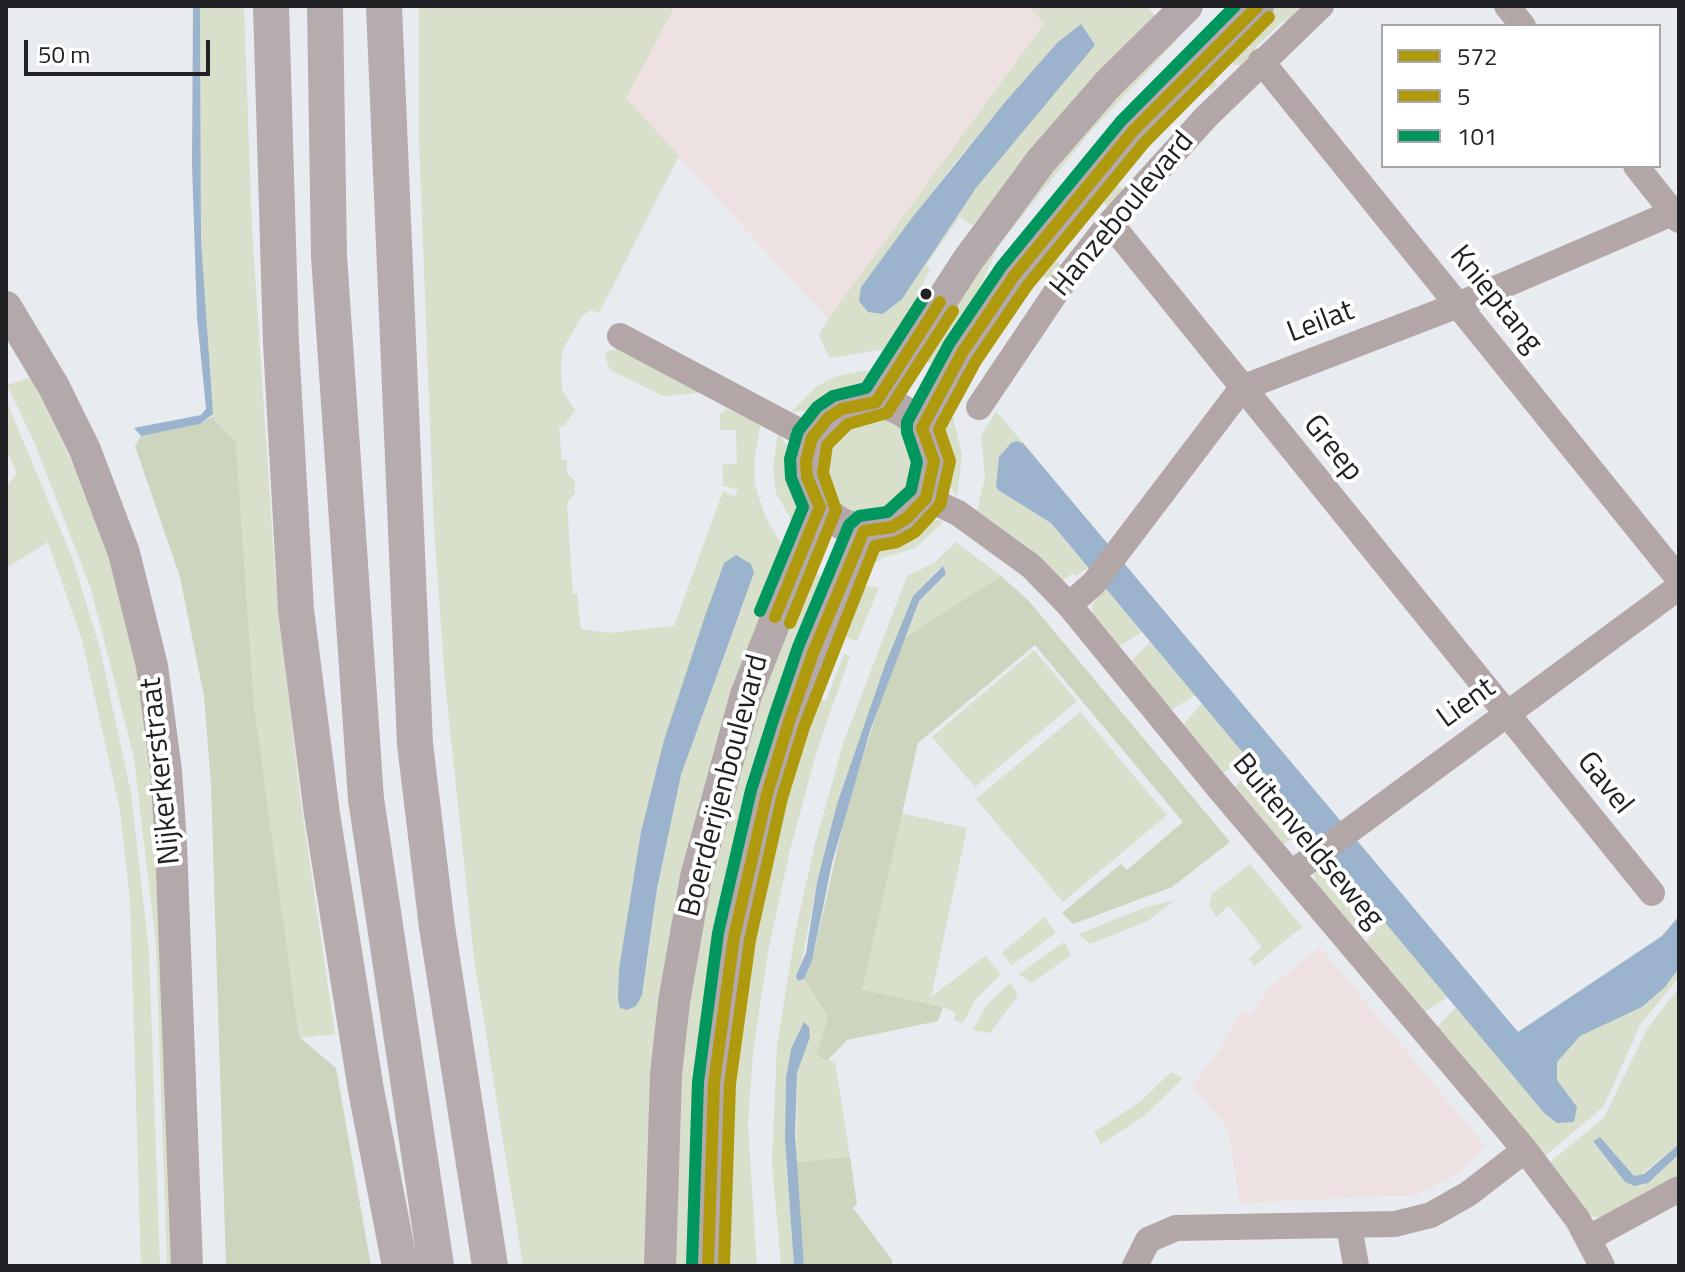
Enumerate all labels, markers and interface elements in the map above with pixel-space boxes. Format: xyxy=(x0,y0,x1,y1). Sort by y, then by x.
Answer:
scale bar xyxy=(28,24,214,74)
legend xyxy=(1381,24,1661,168)
text: 50 m xyxy=(38,36,90,72)
text: 572 xyxy=(1457,38,1497,74)
text: 5 xyxy=(1457,78,1470,114)
text: 101 xyxy=(1457,118,1497,154)
street label: Hanzeboulevard xyxy=(1043,125,1203,305)
street label: Knieptang xyxy=(1441,239,1549,361)
unlabelled marker xyxy=(918,286,934,302)
street label: Leilat xyxy=(1283,294,1359,352)
street label: Greep xyxy=(1295,409,1369,489)
street label: Boerderijenboulevard xyxy=(673,651,777,921)
street label: Lient xyxy=(1431,671,1503,737)
street label: Nijkerkerstraat xyxy=(134,676,190,866)
street label: Gavel xyxy=(1568,746,1640,822)
street label: Buitenveldseweg xyxy=(1223,747,1391,937)

